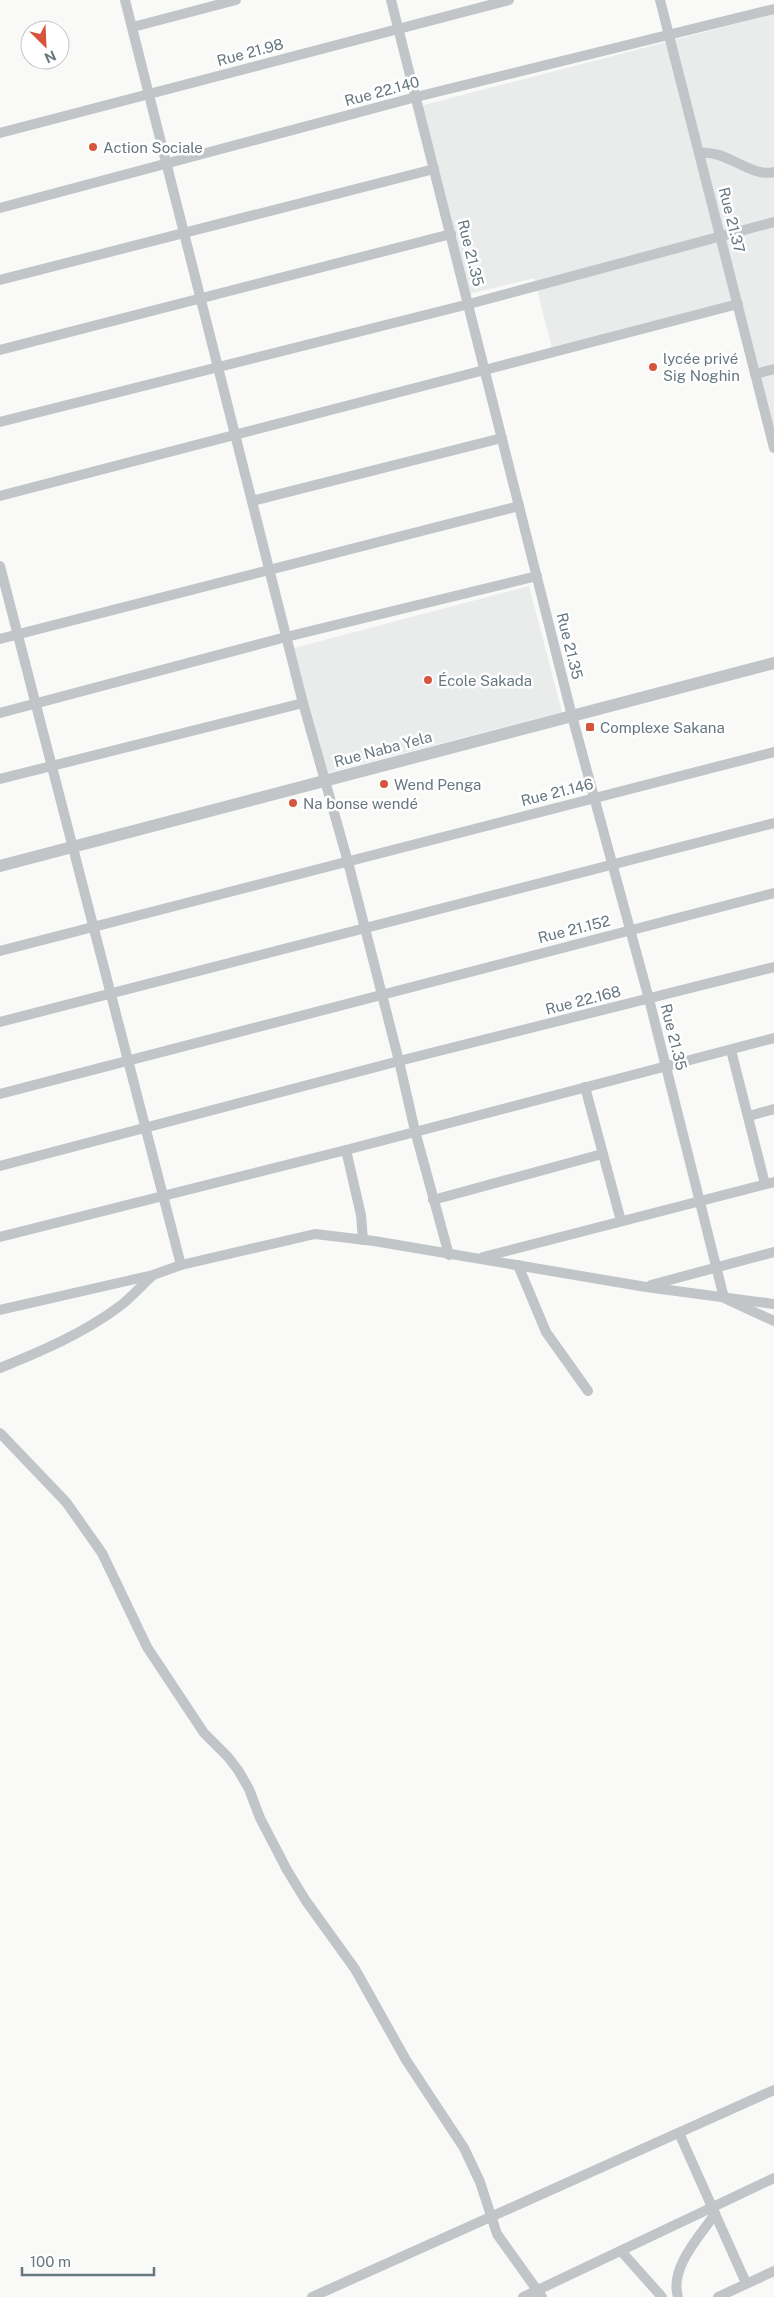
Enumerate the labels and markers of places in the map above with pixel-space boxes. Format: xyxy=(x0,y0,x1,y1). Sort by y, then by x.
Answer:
place label: Action Sociale xyxy=(103,139,203,156)
marker: Action Sociale xyxy=(87,141,99,153)
place label: lycée privé Sig Noghin xyxy=(663,350,740,384)
marker: lycée privé Sig Noghin xyxy=(647,361,659,373)
place label: École Sakada xyxy=(438,672,532,689)
marker: École Sakada xyxy=(422,674,434,686)
place label: Complexe Sakana xyxy=(600,719,725,736)
marker: Complexe Sakana xyxy=(584,721,596,733)
place label: Wend Penga xyxy=(394,776,481,793)
marker: Wend Penga xyxy=(378,778,390,790)
place label: Na bonse wendé xyxy=(303,795,418,812)
marker: Na bonse wendé xyxy=(287,797,299,809)

